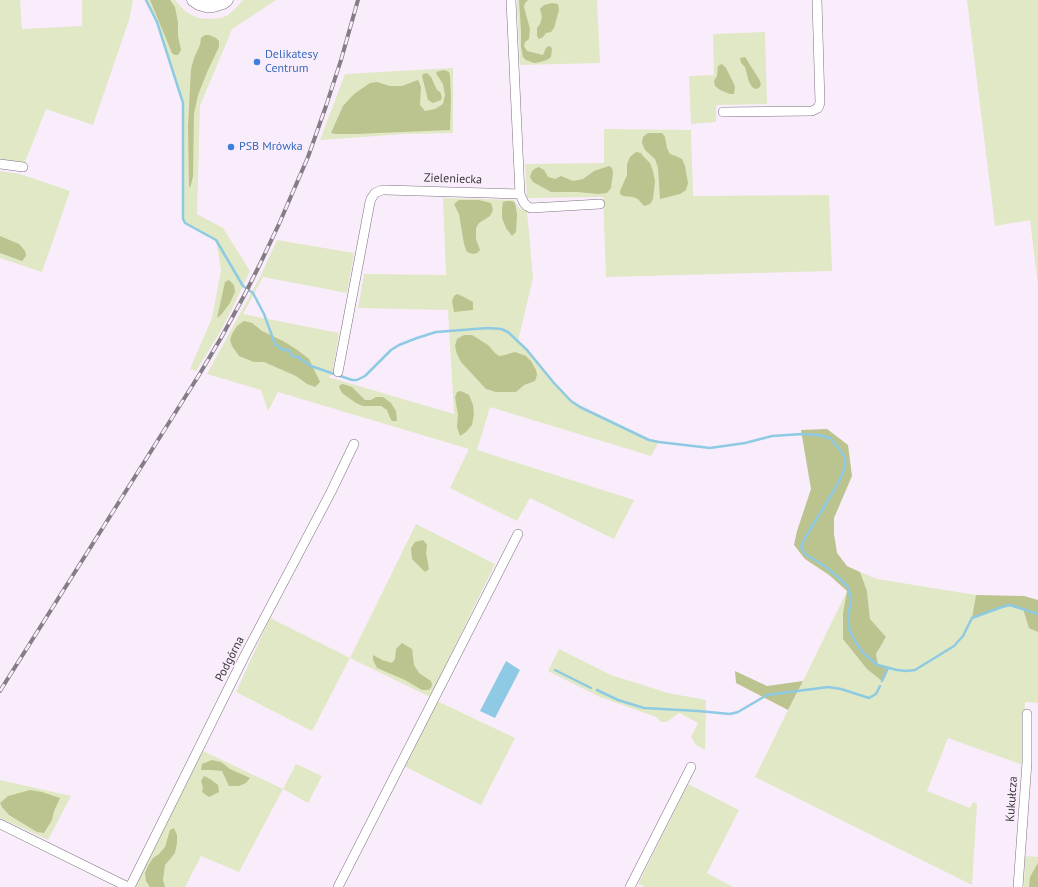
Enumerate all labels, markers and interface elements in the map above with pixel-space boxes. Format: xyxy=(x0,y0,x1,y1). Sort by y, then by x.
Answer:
place label: Delikatesy Centrum xyxy=(265,48,318,76)
marker: Delikatesy Centrum xyxy=(252,57,262,67)
place label: PSB Mrówka xyxy=(239,140,303,154)
marker: PSB Mrówka xyxy=(226,142,236,152)
street label: Zieleniecka xyxy=(424,171,482,187)
street label: Podgórna xyxy=(213,634,247,684)
street label: Kukułcza xyxy=(1003,776,1021,822)

